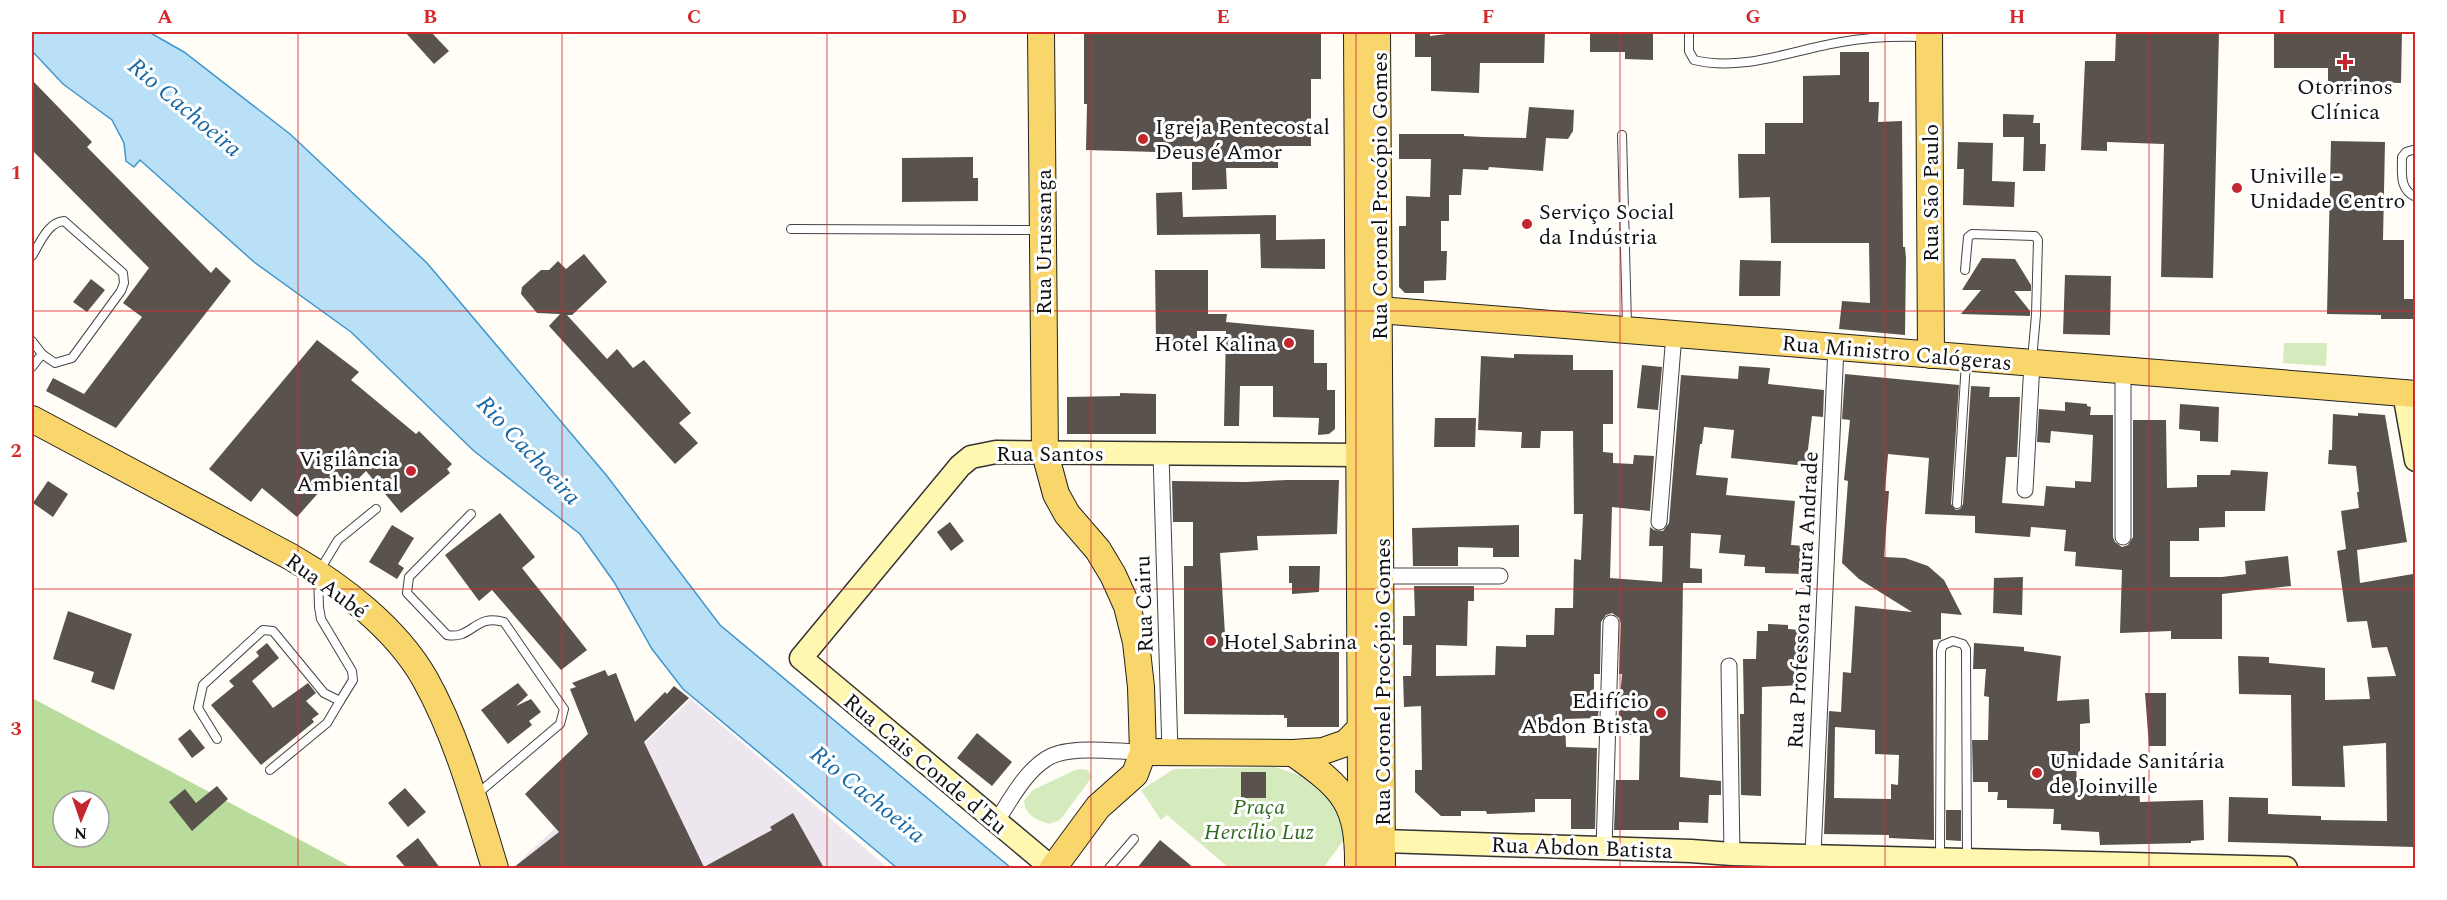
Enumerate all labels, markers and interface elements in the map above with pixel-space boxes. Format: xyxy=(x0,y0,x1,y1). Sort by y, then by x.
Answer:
text: A xyxy=(157,2,173,32)
text: B xyxy=(423,2,437,32)
text: C xyxy=(687,2,701,32)
text: D xyxy=(951,2,967,32)
text: E xyxy=(1216,2,1230,32)
text: F xyxy=(1482,2,1494,32)
text: G xyxy=(1745,2,1761,32)
text: H xyxy=(2009,2,2025,32)
text: I xyxy=(2278,2,2286,32)
water label: Rio Cachoeira xyxy=(119,49,249,166)
street label: Rua Coronel Procópio Gomes xyxy=(1364,52,1397,340)
marker: Otorrinos Clínica xyxy=(2336,53,2354,71)
place label: Otorrinos Clínica xyxy=(2297,71,2393,129)
place label: Igreja Pentecostal Deus é Amor xyxy=(1155,111,1330,169)
street label: Rua São Paulo xyxy=(1915,124,1948,262)
marker: Igreja Pentecostal Deus é Amor xyxy=(1136,132,1150,146)
text: 1 xyxy=(10,158,22,188)
place label: Univille - Unidade Centro xyxy=(2249,160,2406,218)
street label: Rua Urussanga xyxy=(1028,169,1061,315)
marker: Univille - Unidade Centro xyxy=(2230,181,2244,195)
place label: Serviço Social da Indústria xyxy=(1539,196,1675,254)
marker: Serviço Social da Indústria xyxy=(1520,217,1534,231)
street label: Rua Ministro Calógeras xyxy=(1780,327,2013,380)
place label: Hotel Kalina xyxy=(1154,328,1277,361)
marker: Hotel Kalina xyxy=(1282,336,1296,350)
water label: Rio Cachoeira xyxy=(468,387,589,514)
text: 2 xyxy=(10,436,22,466)
street label: Rua Santos xyxy=(996,438,1104,471)
place label: Vigilância Ambiental xyxy=(296,443,399,501)
street label: Rua Professora Laura Andrade xyxy=(1779,450,1828,750)
marker: Vigilância Ambiental xyxy=(404,464,418,478)
street label: Rua Coronel Procópio Gomes xyxy=(1367,538,1400,826)
street label: Rua Aubé xyxy=(278,545,374,627)
street label: Rua Cairu xyxy=(1126,554,1163,653)
place label: Hotel Sabrina xyxy=(1223,626,1358,659)
marker: Hotel Sabrina xyxy=(1204,634,1218,648)
place label: Edifício Abdon Btista xyxy=(1521,685,1649,743)
street label: Rua Cais Conde d'Eu xyxy=(836,686,1014,843)
marker: Edifício Abdon Btista xyxy=(1654,706,1668,720)
text: 3 xyxy=(10,714,22,744)
water label: Rio Cachoeira xyxy=(802,737,933,853)
place label: Unidade Sanitária de Joinville xyxy=(2049,745,2225,803)
marker: Unidade Sanitária de Joinville xyxy=(2030,766,2044,780)
north arrow xyxy=(51,789,111,849)
park label: Praça Hercílio Luz xyxy=(1204,791,1314,849)
text: N xyxy=(74,821,87,845)
street label: Rua Abdon Batista xyxy=(1490,829,1674,868)

